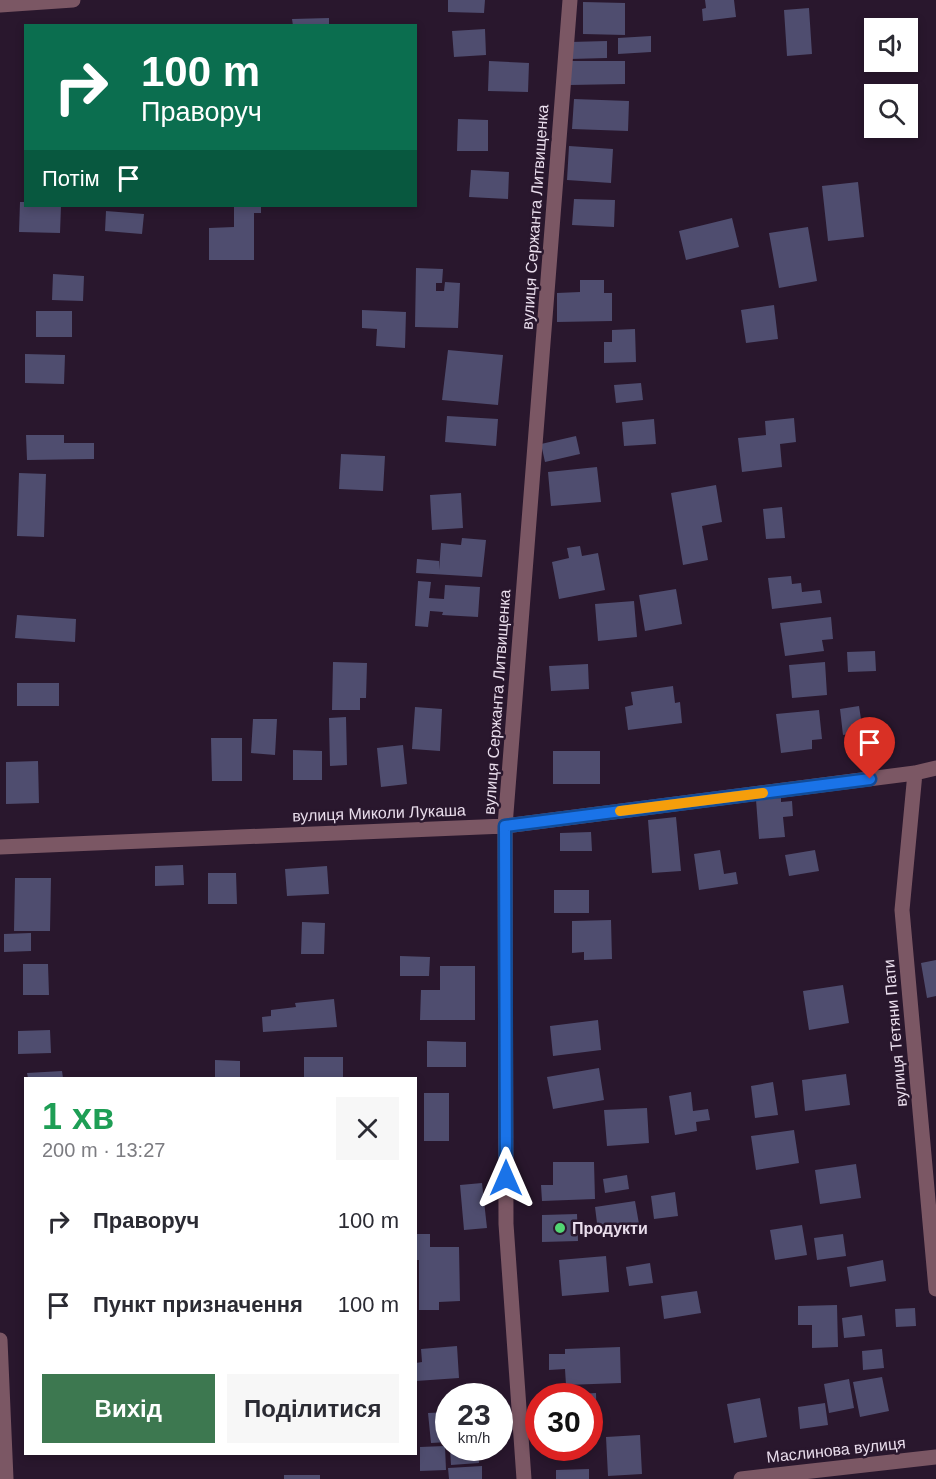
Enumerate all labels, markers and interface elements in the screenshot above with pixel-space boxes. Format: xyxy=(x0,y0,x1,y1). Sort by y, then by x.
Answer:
map controls xyxy=(864,18,918,138)
button: sound xyxy=(864,18,918,72)
icon: right xyxy=(42,48,120,126)
text: 100 m xyxy=(141,48,260,95)
button: search xyxy=(864,84,918,138)
text: Праворуч xyxy=(141,97,262,127)
street label: вулиця Сержанта Литвищенка xyxy=(519,104,551,330)
icon: arrive xyxy=(112,162,145,195)
text: Потім xyxy=(42,166,100,191)
street label: вулиця Сержанта Литвищенка xyxy=(481,589,513,815)
pin xyxy=(844,717,895,779)
icon: arrive xyxy=(853,726,886,759)
street label: вулиця Миколи Лукаша xyxy=(292,801,466,825)
street label: вулиця Тетяни Пати xyxy=(880,958,910,1108)
text: 1 хв xyxy=(42,1096,114,1137)
button: close xyxy=(336,1097,399,1160)
text: 200 m · 13:27 xyxy=(42,1139,165,1161)
position arrow xyxy=(474,1146,538,1210)
icon: right xyxy=(42,1205,75,1238)
text: Праворуч xyxy=(93,1208,199,1233)
text: 100 m xyxy=(338,1208,399,1233)
place label: Продукти xyxy=(572,1220,648,1237)
marker: Продукти xyxy=(553,1221,567,1235)
icon: arrive xyxy=(42,1289,75,1322)
text: Пункт призначення xyxy=(93,1292,303,1317)
text: 100 m xyxy=(338,1292,399,1317)
button: Вихід xyxy=(42,1374,215,1443)
button: Поділитися xyxy=(227,1374,399,1443)
speed limit sign: 30 xyxy=(525,1383,603,1461)
text: 23 xyxy=(457,1398,491,1431)
text: km/h xyxy=(458,1429,490,1446)
street label: Маслинова вулиця xyxy=(766,1434,906,1466)

